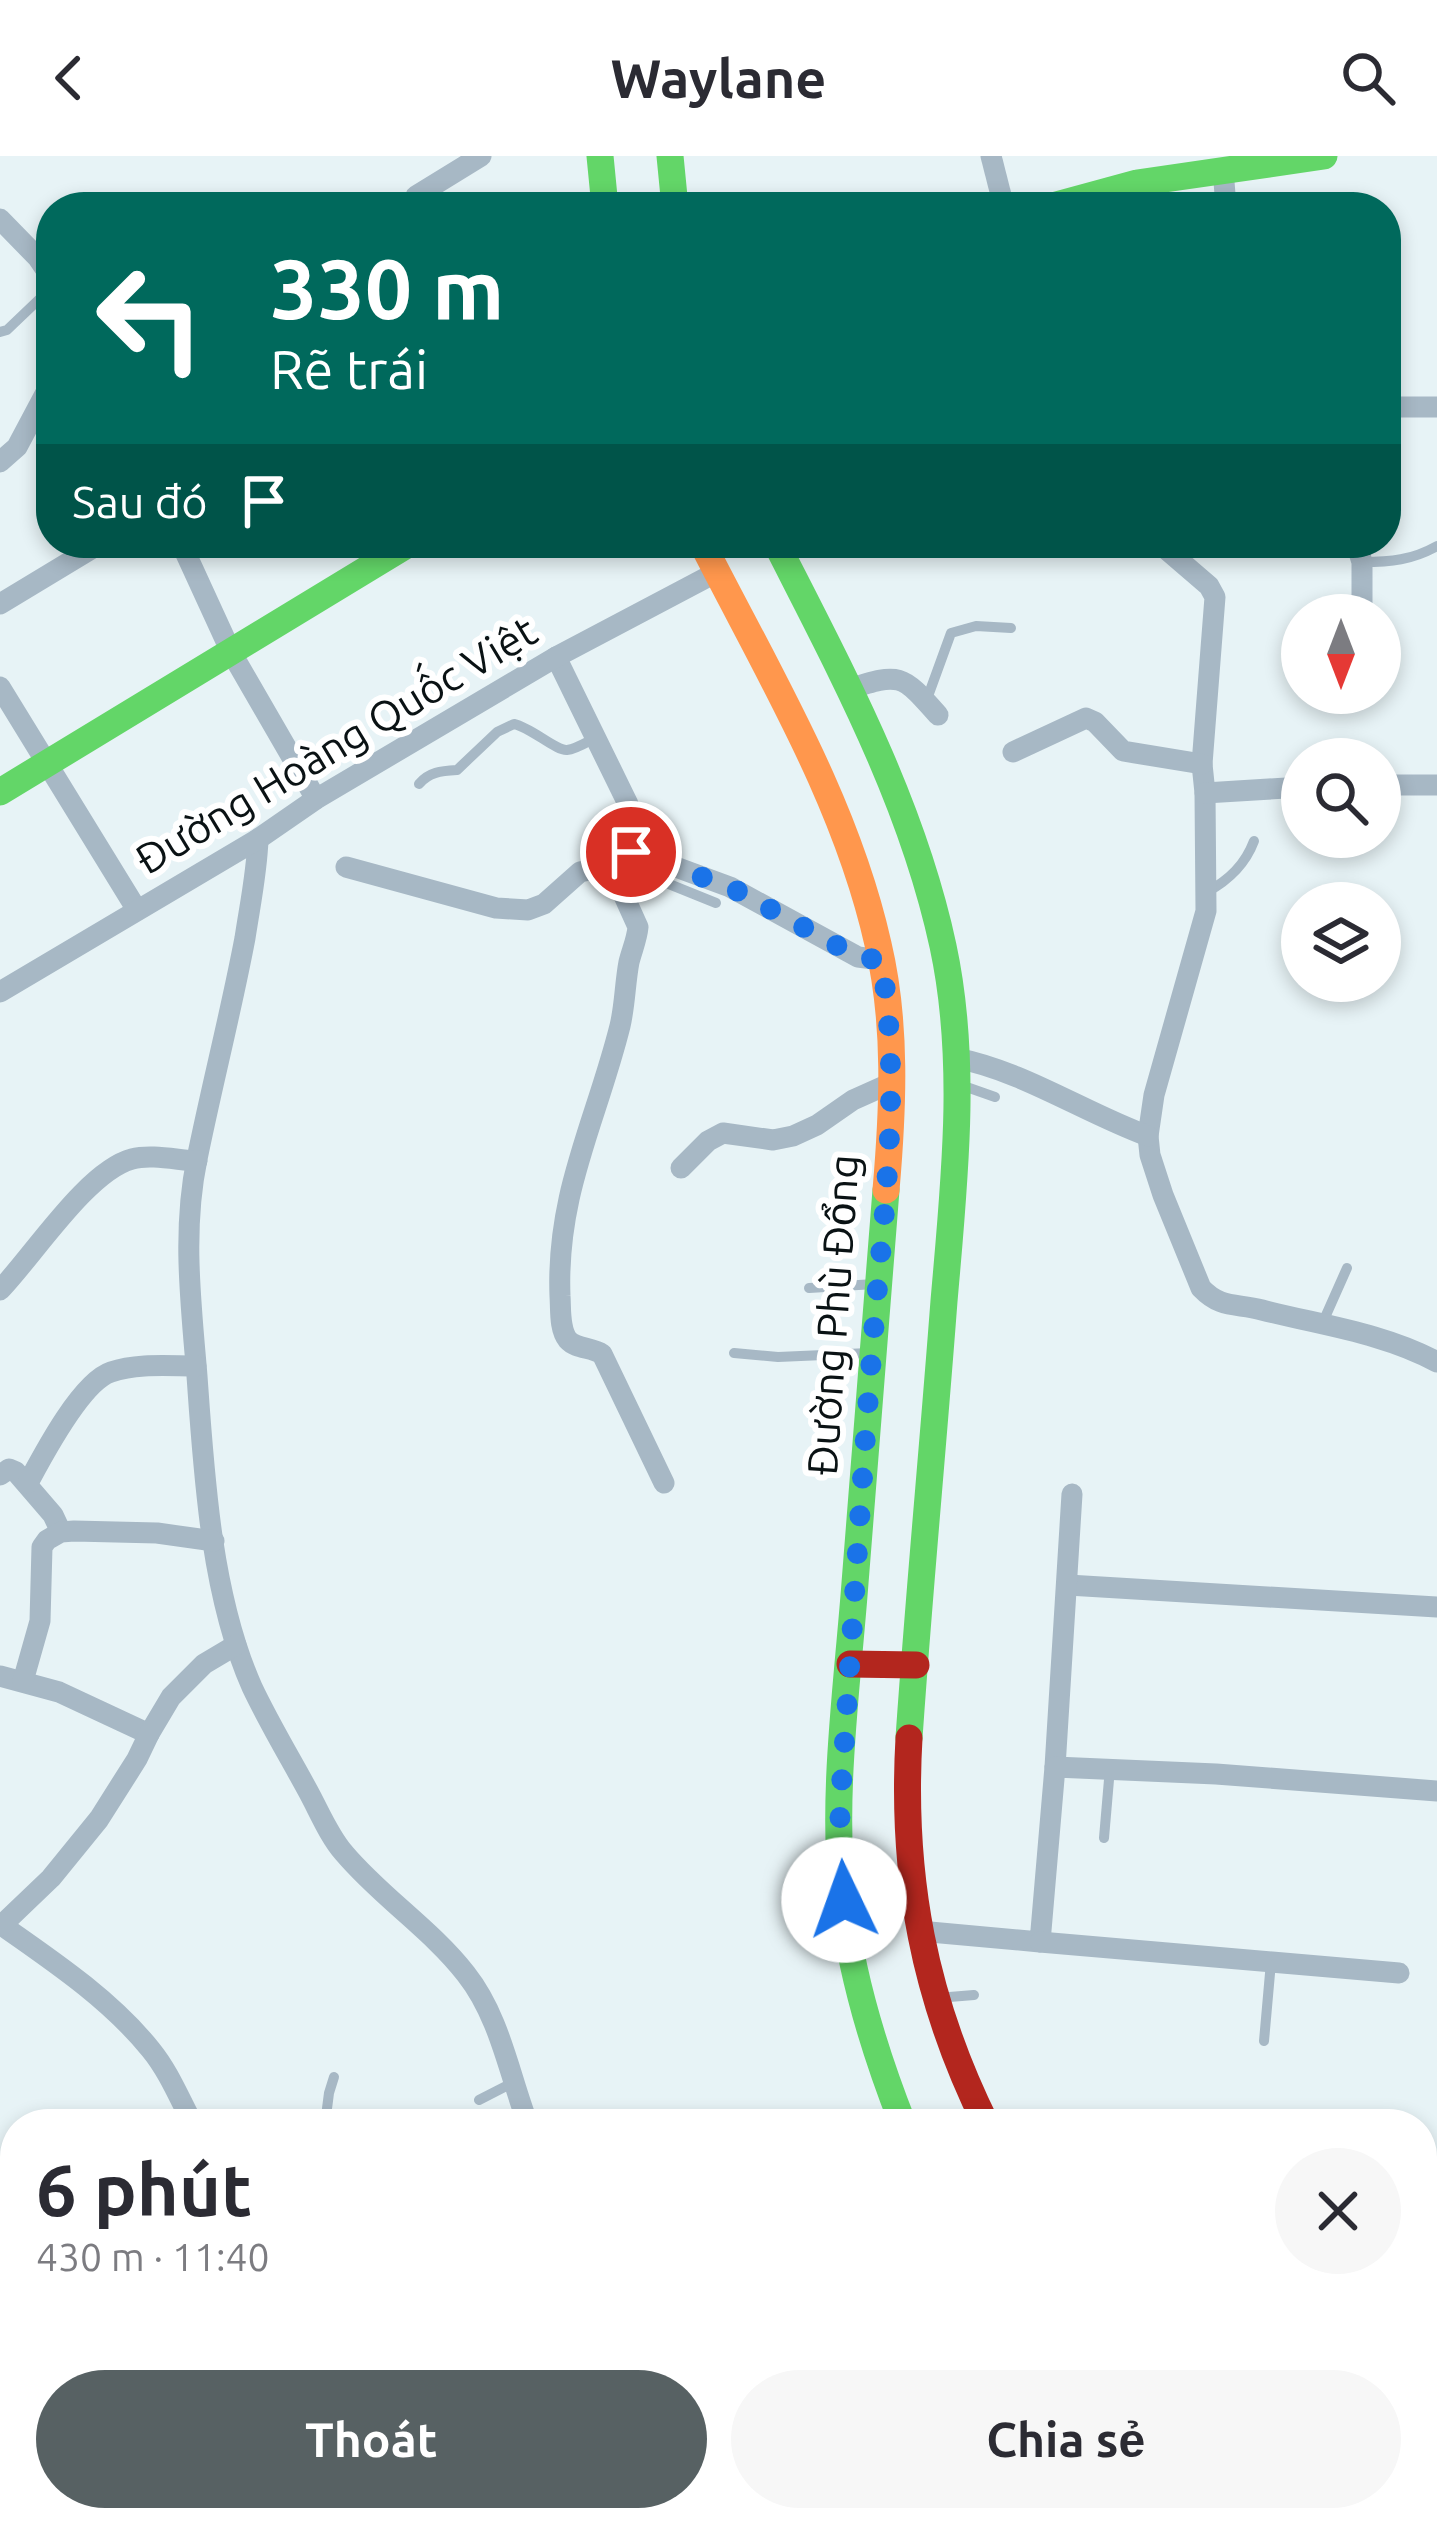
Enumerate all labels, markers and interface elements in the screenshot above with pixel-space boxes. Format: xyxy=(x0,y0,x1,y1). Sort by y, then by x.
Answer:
icon: back xyxy=(36,45,102,111)
icon: search xyxy=(1335,45,1401,111)
text: Waylane xyxy=(611,48,826,108)
icon: left xyxy=(72,240,228,396)
text: 330 m xyxy=(270,241,504,335)
text: Rẽ trái xyxy=(270,339,428,399)
icon: arrive xyxy=(231,468,297,534)
text: Sau đó xyxy=(72,476,207,527)
north arrow xyxy=(1281,594,1401,714)
map controls xyxy=(1281,594,1401,1002)
street label: Đường Hoàng Quốc Việt xyxy=(125,603,545,883)
button: search xyxy=(1281,738,1401,858)
pin xyxy=(580,801,682,903)
icon: arrive xyxy=(598,819,664,885)
button: layers xyxy=(1281,882,1401,1002)
street label: Đường Phù Đổng xyxy=(798,1153,867,1477)
position arrow xyxy=(781,1837,907,1963)
button: close xyxy=(1275,2148,1401,2274)
text: 6 phút xyxy=(36,2149,252,2230)
text: 430 m · 11:40 xyxy=(36,2235,270,2278)
button: Thoát xyxy=(36,2370,707,2508)
button: Chia sẻ xyxy=(731,2370,1401,2508)

